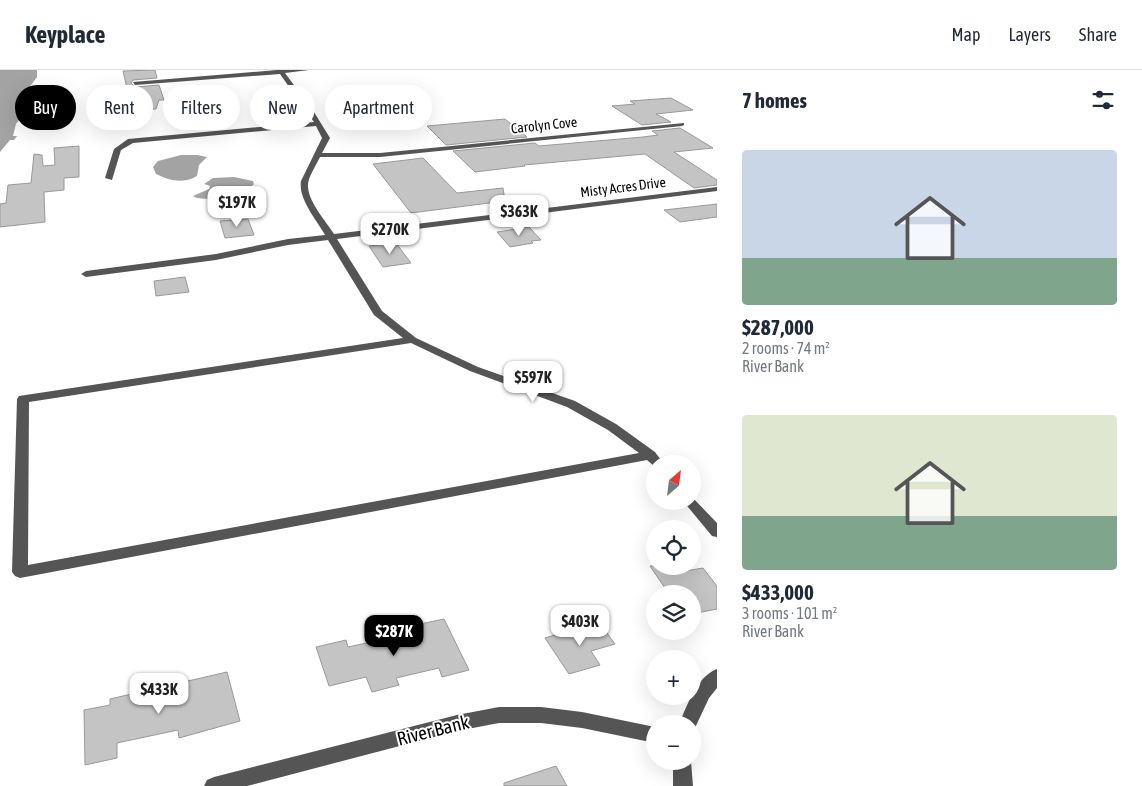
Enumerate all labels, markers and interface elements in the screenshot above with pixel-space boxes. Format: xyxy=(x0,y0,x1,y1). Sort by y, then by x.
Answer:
text: Keyplace xyxy=(25,21,106,48)
text: Map xyxy=(951,24,980,45)
text: Layers xyxy=(1008,24,1051,45)
text: Share xyxy=(1079,24,1117,45)
chip: Buy xyxy=(15,85,76,130)
chip: Rent xyxy=(86,85,153,130)
chip: Filters xyxy=(163,85,240,130)
chip: New xyxy=(250,85,315,130)
chip: Apartment xyxy=(325,85,432,130)
icon: filters xyxy=(1089,86,1117,114)
text: 7 homes xyxy=(742,88,807,112)
street label: Carolyn Cove xyxy=(510,114,578,136)
street label: Misty Acres Drive xyxy=(579,174,667,200)
icon: home xyxy=(885,183,975,273)
pin: $197K xyxy=(202,186,272,228)
text: $197K xyxy=(218,193,256,211)
pin: $363K xyxy=(484,194,554,237)
text: $363K xyxy=(500,202,538,220)
pin: $270K xyxy=(355,212,425,255)
text: $270K xyxy=(371,220,409,238)
text: $287,000 xyxy=(742,315,814,339)
text: 2 rooms · 74 m² xyxy=(742,339,830,357)
text: River Bank xyxy=(742,357,804,375)
pin: $597K xyxy=(498,360,568,403)
text: $597K xyxy=(514,368,552,386)
icon: home xyxy=(885,448,975,538)
north arrow xyxy=(646,455,701,510)
map controls xyxy=(646,455,701,770)
button: locate xyxy=(646,520,701,575)
text: $433,000 xyxy=(742,580,814,604)
button: layers xyxy=(646,585,701,640)
pin: $403K xyxy=(545,604,615,647)
text: 3 rooms · 101 m² xyxy=(742,604,837,622)
text: $403K xyxy=(561,612,599,630)
pin: $287K xyxy=(359,614,429,657)
text: $287K xyxy=(375,622,413,640)
text: River Bank xyxy=(742,622,804,640)
button: + xyxy=(646,650,701,705)
pin: $433K xyxy=(124,672,194,715)
text: $433K xyxy=(140,680,178,698)
street label: River Bank xyxy=(395,710,472,750)
button: − xyxy=(646,715,701,770)

